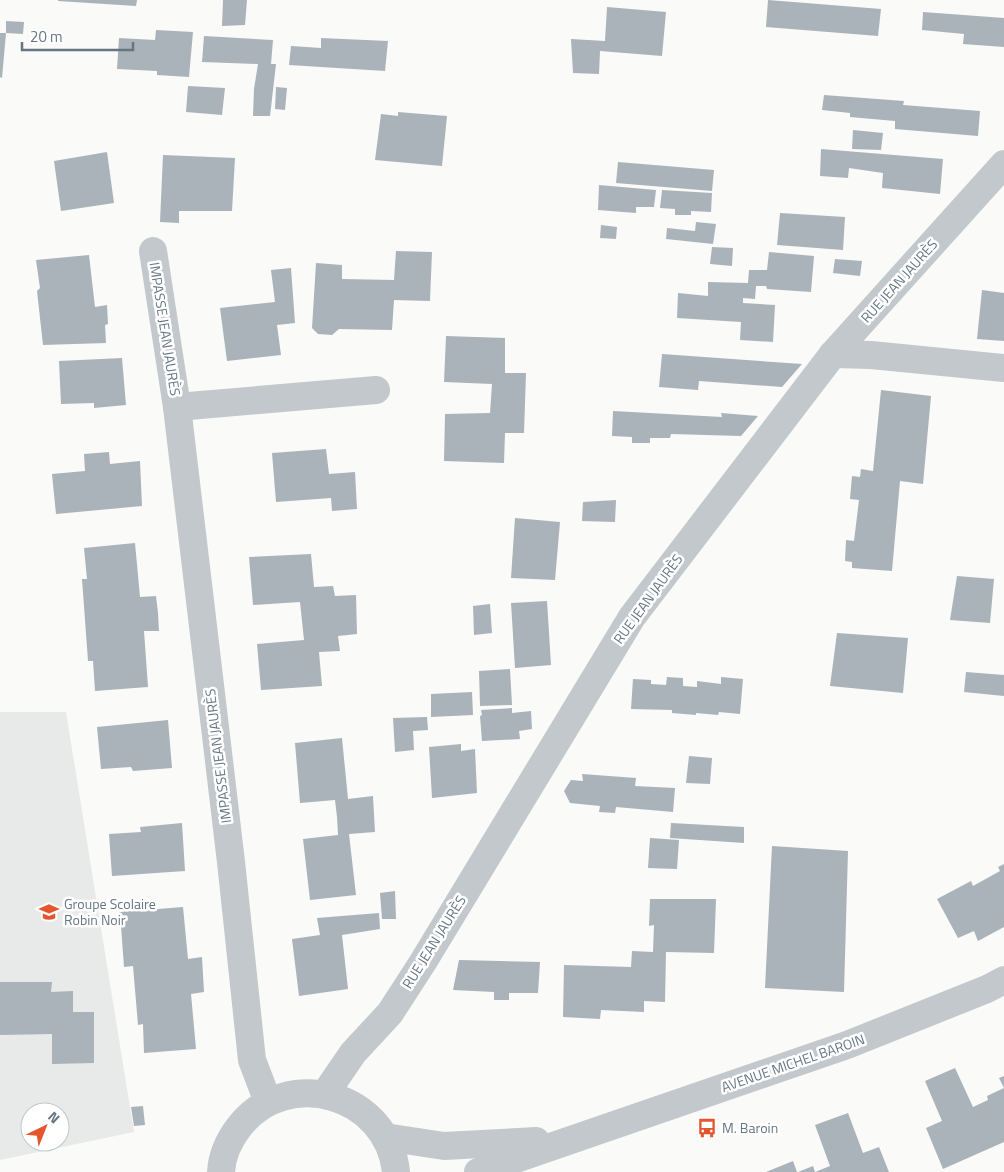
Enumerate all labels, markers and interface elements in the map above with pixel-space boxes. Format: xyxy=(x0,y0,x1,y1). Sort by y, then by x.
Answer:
scale bar xyxy=(22,20,134,52)
text: 20 m xyxy=(30,25,63,48)
street label: RUE JEAN JAURÈS xyxy=(855,234,942,327)
street label: IMPASSE JEAN JAURÈS xyxy=(145,261,186,397)
street label: RUE JEAN JAURÈS xyxy=(608,550,687,648)
street label: IMPASSE JEAN JAURÈS xyxy=(199,688,236,824)
street label: RUE JEAN JAURÈS xyxy=(396,891,471,992)
place label: Groupe Scolaire Robin Noir xyxy=(64,893,156,930)
school or university icon: Groupe Scolaire Robin Noir xyxy=(38,901,60,923)
street label: AVENUE MICHEL BAROIN xyxy=(718,1028,867,1097)
north arrow xyxy=(20,1102,70,1152)
text: N xyxy=(43,1106,65,1128)
bus stop icon: M. Baroin xyxy=(696,1117,718,1139)
place label: M. Baroin xyxy=(722,1117,778,1138)

